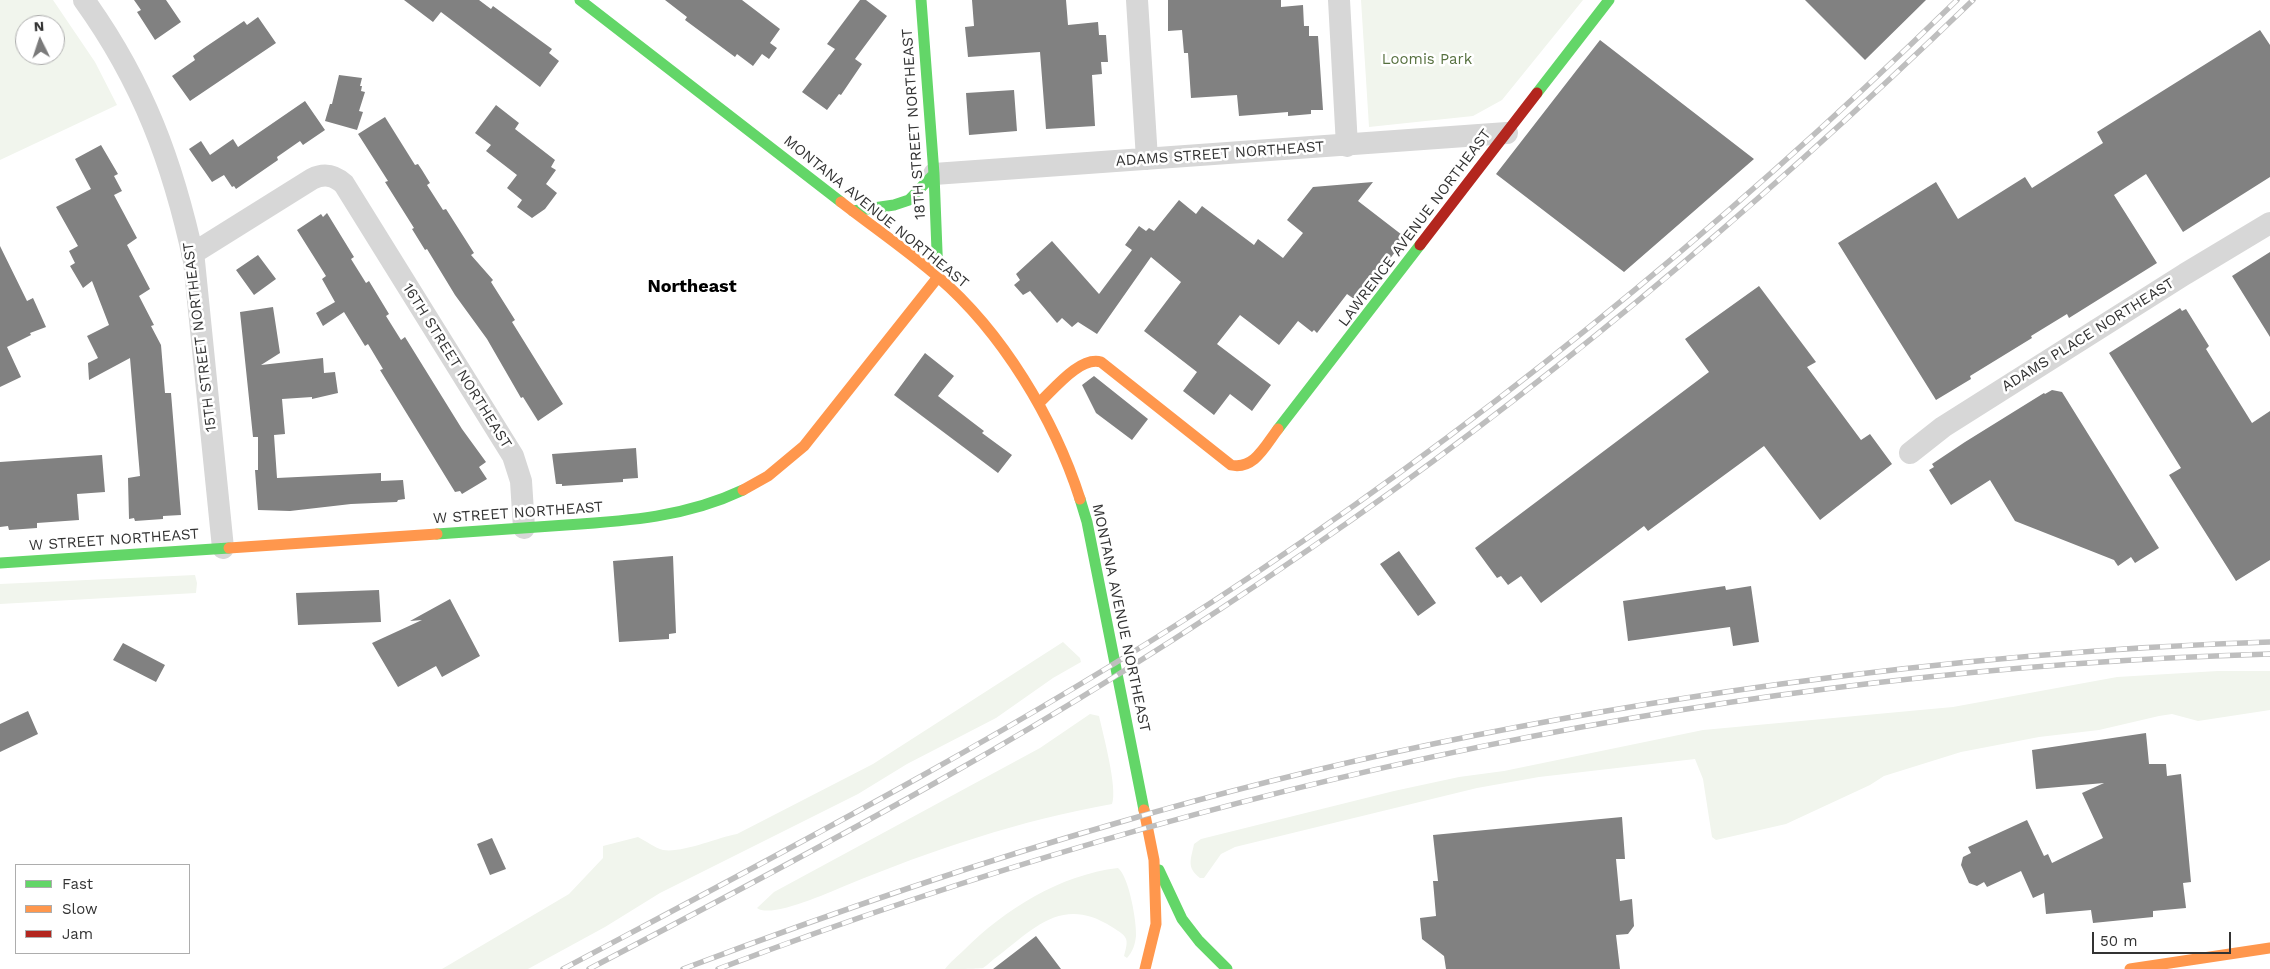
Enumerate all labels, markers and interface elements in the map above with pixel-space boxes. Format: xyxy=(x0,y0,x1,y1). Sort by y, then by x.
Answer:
north arrow xyxy=(15,15,65,65)
text: N xyxy=(33,18,45,34)
street label: 18TH STREET NORTHEAST xyxy=(898,28,930,220)
park label: Loomis Park xyxy=(1382,51,1472,69)
street label: LAWRENCE AVENUE NORTHEAST xyxy=(1335,126,1495,330)
street label: MONTANA AVENUE NORTHEAST xyxy=(780,132,972,292)
street label: ADAMS STREET NORTHEAST xyxy=(1115,138,1325,170)
street label: 15TH STREET NORTHEAST xyxy=(179,241,221,433)
street label: ADAMS PLACE NORTHEAST xyxy=(1998,274,2178,396)
district label: Northeast xyxy=(647,276,737,298)
street label: 16TH STREET NORTHEAST xyxy=(399,280,515,452)
street label: W STREET NORTHEAST xyxy=(432,498,604,528)
street label: MONTANA AVENUE NORTHEAST xyxy=(1088,502,1154,734)
street label: W STREET NORTHEAST xyxy=(28,525,200,555)
legend xyxy=(15,864,190,954)
text: Fast xyxy=(62,875,93,893)
text: Slow xyxy=(62,900,98,918)
scale bar xyxy=(2095,922,2234,954)
text: Jam xyxy=(62,925,93,943)
text: 50 m xyxy=(2100,932,2137,950)

